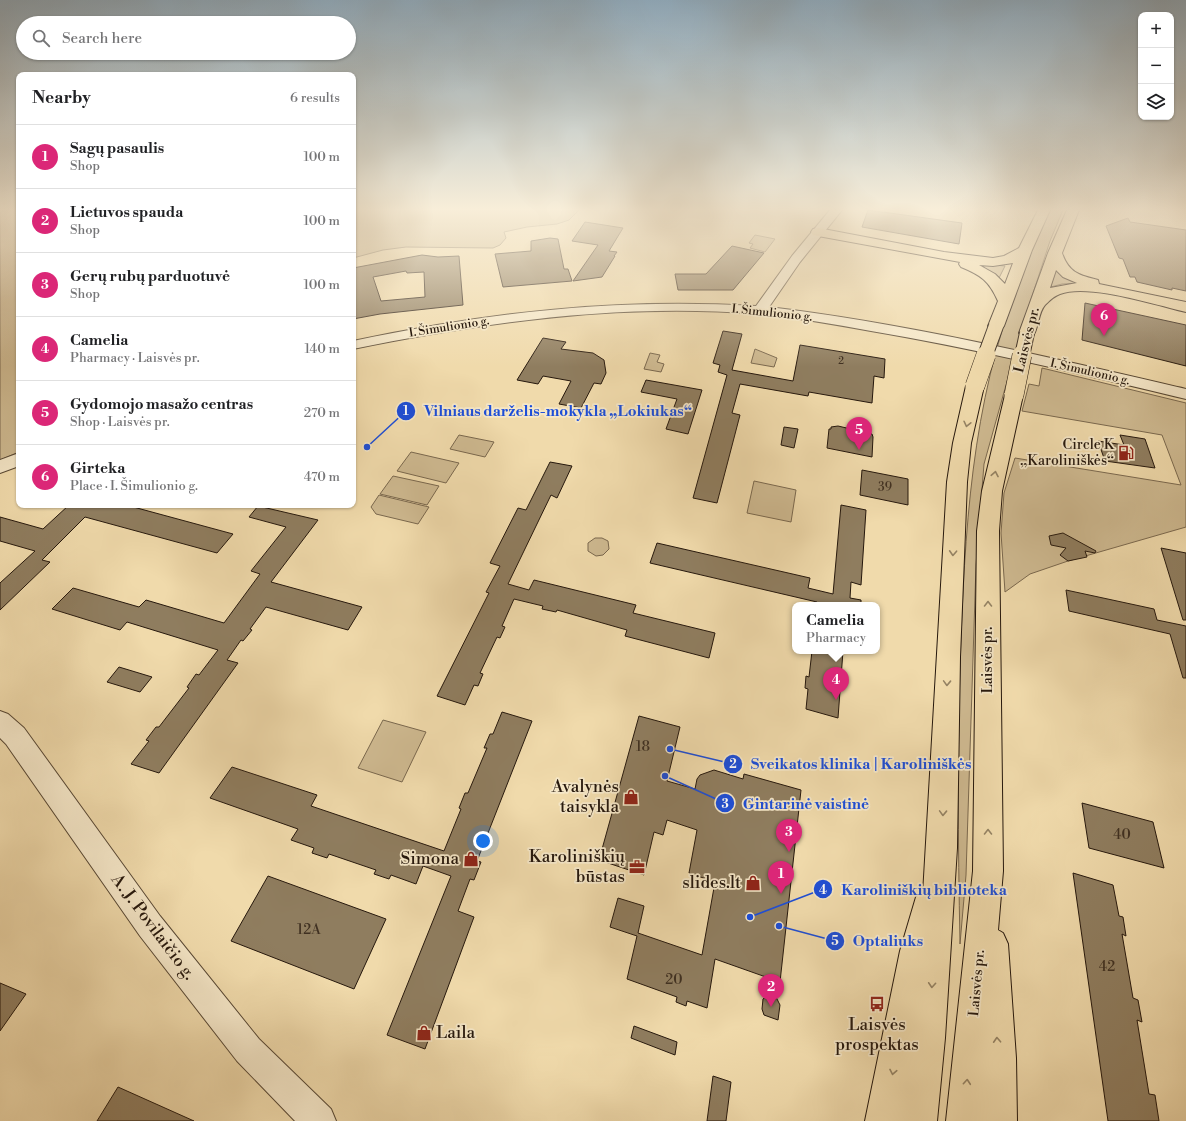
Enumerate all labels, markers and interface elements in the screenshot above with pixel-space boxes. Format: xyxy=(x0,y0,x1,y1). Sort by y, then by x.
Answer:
map controls xyxy=(1138,12,1174,120)
button: + xyxy=(1138,12,1174,48)
search box xyxy=(16,16,356,60)
icon: search xyxy=(30,27,52,49)
text: Search here xyxy=(62,29,142,48)
button: − xyxy=(1138,48,1174,84)
button: layers xyxy=(1138,84,1174,120)
text: Nearby xyxy=(32,87,91,109)
text: 6 results xyxy=(290,90,340,106)
text: Sagų pasaulis xyxy=(70,139,164,158)
text: 1 xyxy=(42,149,48,165)
text: 100 m xyxy=(304,149,340,165)
text: Shop xyxy=(70,158,100,174)
text: Lietuvos spauda xyxy=(70,203,183,222)
text: 2 xyxy=(41,213,49,229)
text: 100 m xyxy=(304,213,340,229)
text: Shop xyxy=(70,222,100,238)
text: Gerų rubų parduotuvė xyxy=(70,267,230,286)
text: 3 xyxy=(41,277,49,293)
text: 100 m xyxy=(304,277,340,293)
text: Shop xyxy=(70,286,100,302)
street label: I. Šimulionio g. xyxy=(731,299,814,325)
pin: 6 xyxy=(1091,303,1117,336)
street label: Laisvės pr. xyxy=(1010,305,1044,375)
street label: I. Šimulionio g. xyxy=(407,311,491,341)
text: Camelia xyxy=(70,331,128,350)
text: 4 xyxy=(41,341,49,357)
text: 140 m xyxy=(304,341,340,357)
text: Pharmacy · Laisvės pr. xyxy=(70,350,200,366)
street label: I. Šimulionio g. xyxy=(1049,354,1132,389)
house number: 2 xyxy=(838,355,844,367)
text: Gydomojo masažo centras xyxy=(70,395,253,414)
callout: Vilniaus darželis-mokykla „Lokiukas“ xyxy=(396,398,700,425)
text: Vilniaus darželis-mokykla „Lokiukas“ xyxy=(423,402,692,421)
text: 1 xyxy=(403,404,409,419)
text: 5 xyxy=(41,405,49,421)
text: 270 m xyxy=(304,405,340,421)
text: Shop · Laisvės pr. xyxy=(70,414,170,430)
pin: 5 xyxy=(846,417,872,450)
one-way arrow xyxy=(963,421,971,427)
place label: Circle K „Karoliniškės“ xyxy=(1020,436,1115,470)
fuel station icon: Circle K „Karoliniškės“ xyxy=(1117,444,1135,462)
text: Girteka xyxy=(70,459,126,478)
text: 6 xyxy=(41,469,49,485)
text: 470 m xyxy=(304,469,340,485)
one-way arrow xyxy=(990,471,999,477)
text: Place · I. Šimulionio g. xyxy=(70,478,198,494)
house number: 39 xyxy=(878,480,892,495)
one-way arrow xyxy=(949,550,958,556)
one-way arrow xyxy=(984,601,992,607)
popup xyxy=(792,602,880,654)
text: Camelia xyxy=(806,611,864,630)
street label: Laisvės pr. xyxy=(979,627,997,693)
text: Pharmacy xyxy=(806,630,866,646)
pin: 4 xyxy=(823,667,849,700)
one-way arrow xyxy=(943,680,951,686)
house number: 18 xyxy=(636,738,650,756)
callout: Sveikatos klinika | Karoliniškės xyxy=(723,750,979,777)
text: Sveikatos klinika | Karoliniškės xyxy=(751,755,971,774)
text: 2 xyxy=(729,757,737,772)
place label: Avalynės taisykla xyxy=(551,776,619,818)
shop icon: Avalynės taisykla xyxy=(622,788,640,806)
callout: Gintarinė vaistinė xyxy=(715,790,878,817)
text: Gintarinė vaistinė xyxy=(743,795,869,814)
text: 3 xyxy=(721,797,729,812)
one-way arrow xyxy=(938,810,947,816)
pin: 3 xyxy=(776,819,802,852)
house number: 40 xyxy=(1113,826,1131,844)
one-way arrow xyxy=(984,829,992,835)
your location xyxy=(473,831,493,851)
place label: Karoliniškių būstas xyxy=(529,846,625,888)
place label: Simona xyxy=(400,848,459,870)
shop icon: Simona xyxy=(462,850,480,868)
office icon: Karoliniškių būstas xyxy=(628,858,646,876)
pin: 1 xyxy=(768,861,794,894)
street label: A. J. Povilaičio g. xyxy=(105,869,200,984)
place label: slides.lt xyxy=(682,872,741,894)
shop icon: slides.lt xyxy=(744,874,762,892)
callout: Karoliniškių biblioteka xyxy=(813,876,1015,903)
text: Karoliniškių biblioteka xyxy=(841,881,1008,900)
text: 4 xyxy=(819,883,827,898)
house number: 12A xyxy=(297,921,321,939)
callout: Optaliuks xyxy=(825,927,931,954)
text: Optaliuks xyxy=(853,932,923,951)
text: 5 xyxy=(831,934,839,949)
street label: Laisvės pr. xyxy=(965,949,989,1017)
house number: 42 xyxy=(1099,958,1115,976)
house number: 20 xyxy=(665,971,683,989)
pin: 2 xyxy=(758,974,784,1007)
one-way arrow xyxy=(928,982,937,988)
bus stop icon: Laisvės prospektas xyxy=(868,995,886,1013)
place label: Laisvės prospektas xyxy=(835,1014,919,1056)
place label: Laila xyxy=(436,1022,475,1044)
shop icon: Laila xyxy=(415,1024,433,1042)
one-way arrow xyxy=(992,1037,1001,1043)
one-way arrow xyxy=(889,1069,897,1075)
one-way arrow xyxy=(963,1079,972,1085)

